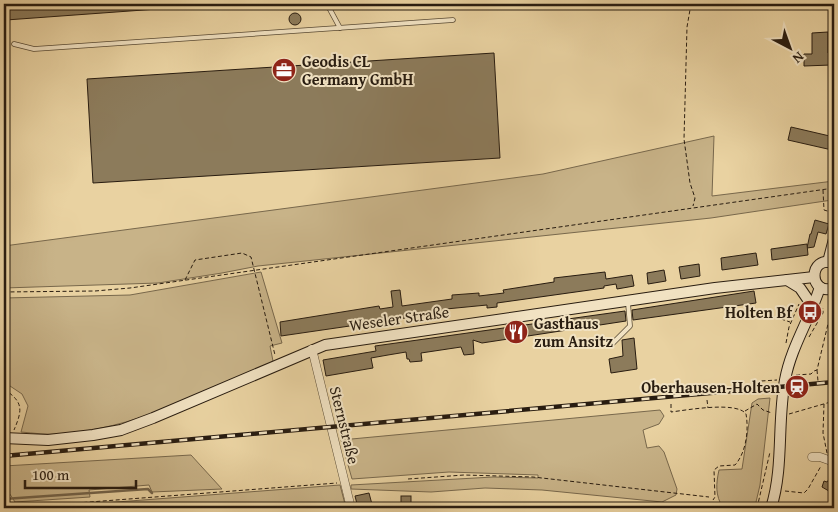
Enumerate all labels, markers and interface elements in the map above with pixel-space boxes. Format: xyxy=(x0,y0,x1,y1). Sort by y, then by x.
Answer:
north arrow xyxy=(766,22,816,72)
text: N xyxy=(788,47,809,69)
place label: Geodis CL Germany GmbH xyxy=(302,49,413,91)
office icon: Geodis CL Germany GmbH xyxy=(271,57,297,83)
street label: Weseler Straße xyxy=(347,299,451,337)
bus stop icon: Holten Bf xyxy=(797,299,823,325)
place label: Holten Bf xyxy=(725,300,794,324)
place label: Gasthaus zum Ansitz xyxy=(534,311,614,353)
restaurant icon: Gasthaus zum Ansitz xyxy=(503,319,529,345)
station icon: Oberhausen-Holten xyxy=(784,374,810,400)
place label: Oberhausen-Holten xyxy=(641,375,781,399)
street label: Sternstraße xyxy=(324,384,366,466)
scale bar xyxy=(25,457,136,489)
text: 100 m xyxy=(32,464,70,485)

